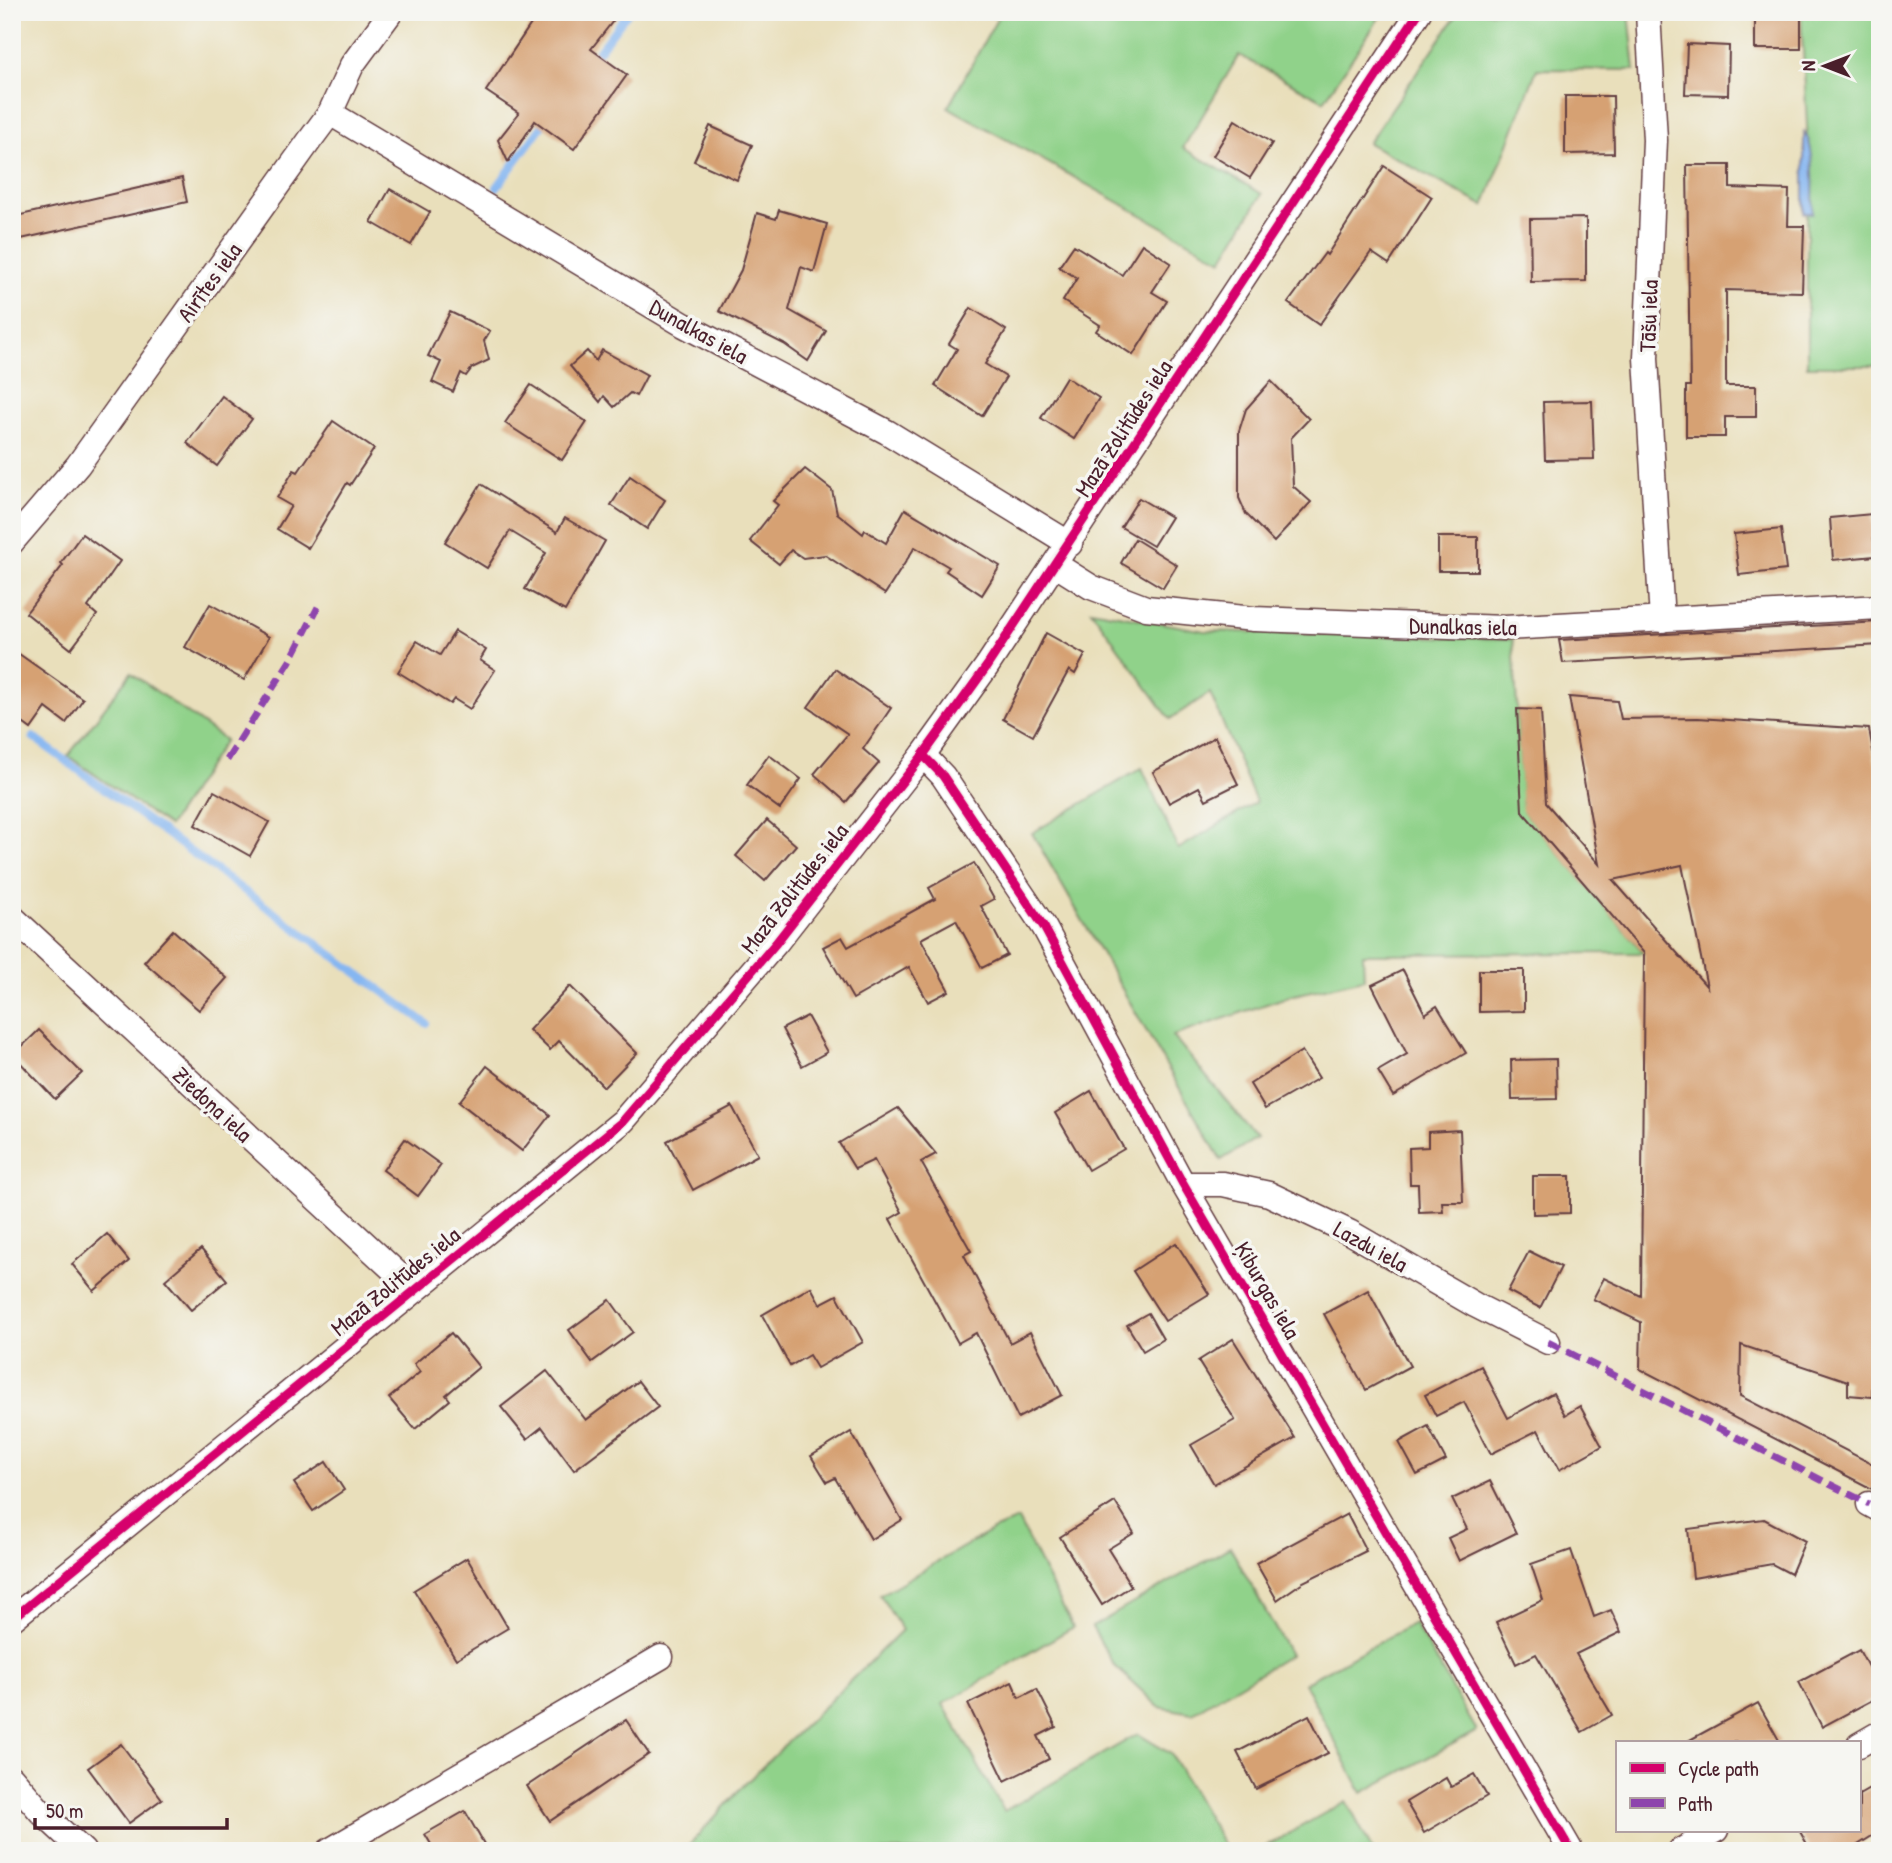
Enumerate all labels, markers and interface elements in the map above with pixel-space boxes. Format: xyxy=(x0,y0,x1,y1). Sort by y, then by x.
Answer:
north arrow xyxy=(1790,32,1860,102)
text: N xyxy=(1795,61,1821,71)
street label: Airītes iela xyxy=(170,236,248,328)
street label: Tāšu iela xyxy=(1631,279,1665,353)
street label: Dunalkas iela xyxy=(644,291,754,371)
street label: Mazā Zolitūdes iela xyxy=(1067,353,1179,503)
street label: Dunalkas iela xyxy=(1409,610,1517,642)
street label: Mazā Zolitūdes iela xyxy=(733,816,855,960)
street label: Ziedoņa iela xyxy=(166,1059,260,1149)
street label: Lazdu iela xyxy=(1328,1213,1414,1279)
street label: Mazā Zolitūdes iela xyxy=(324,1219,466,1343)
street label: Ķiburgas iela xyxy=(1228,1236,1308,1344)
legend xyxy=(1616,1741,1860,1832)
text: Cycle path xyxy=(1678,1754,1759,1783)
scale bar xyxy=(35,1786,228,1830)
text: Path xyxy=(1678,1789,1713,1818)
text: 50 m xyxy=(46,1796,83,1825)

